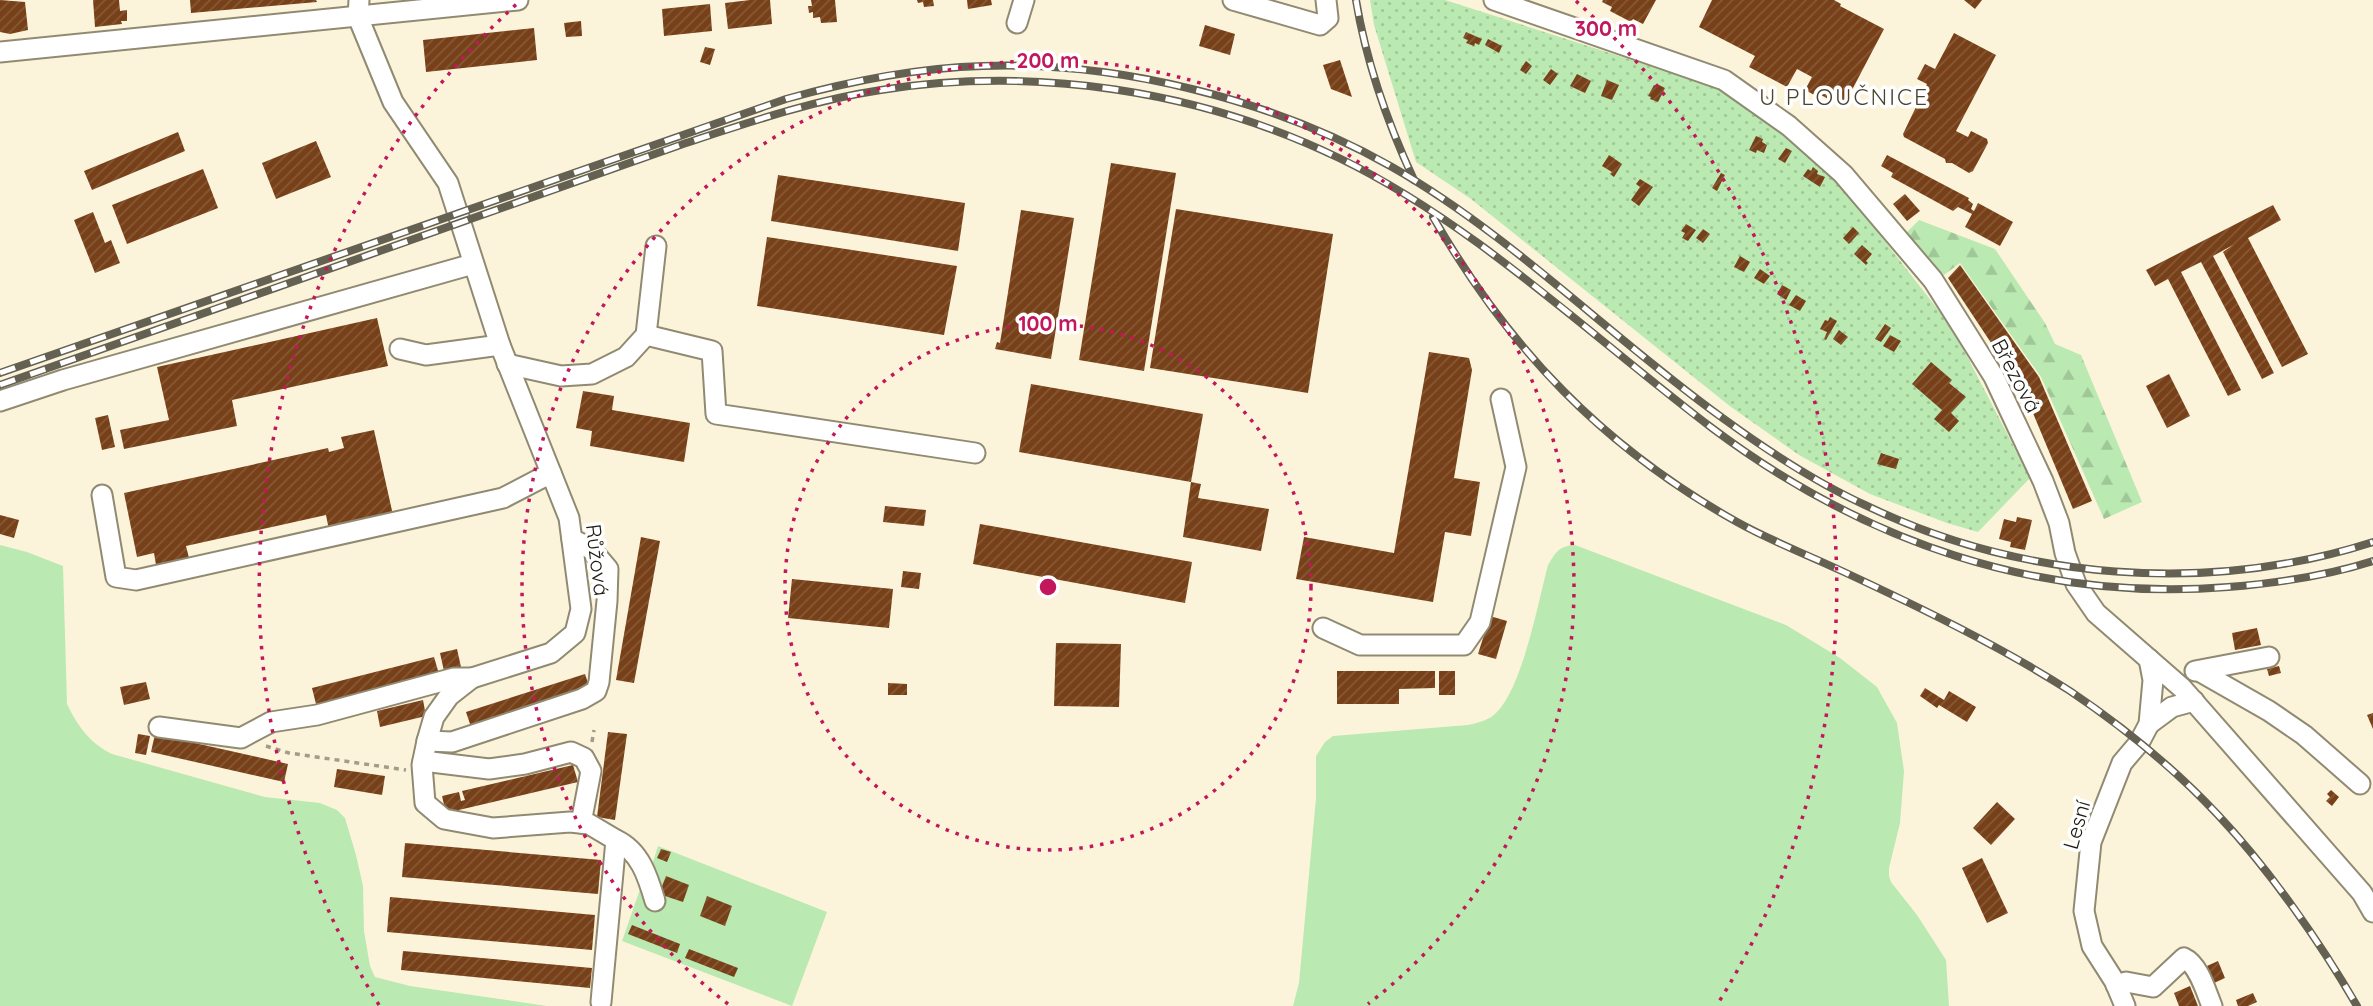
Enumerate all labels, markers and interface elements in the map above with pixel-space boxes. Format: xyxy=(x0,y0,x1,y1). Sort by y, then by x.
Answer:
text: 300 m xyxy=(1575,15,1637,41)
text: 200 m xyxy=(1017,47,1079,73)
district label: U PLOUČNICE xyxy=(1759,82,1929,111)
text: 100 m xyxy=(1018,310,1078,336)
street label: Březová xyxy=(1987,334,2047,417)
street label: Růžová xyxy=(581,522,615,597)
centre of rings xyxy=(1036,575,1060,599)
street label: Lesní xyxy=(2057,797,2095,852)

